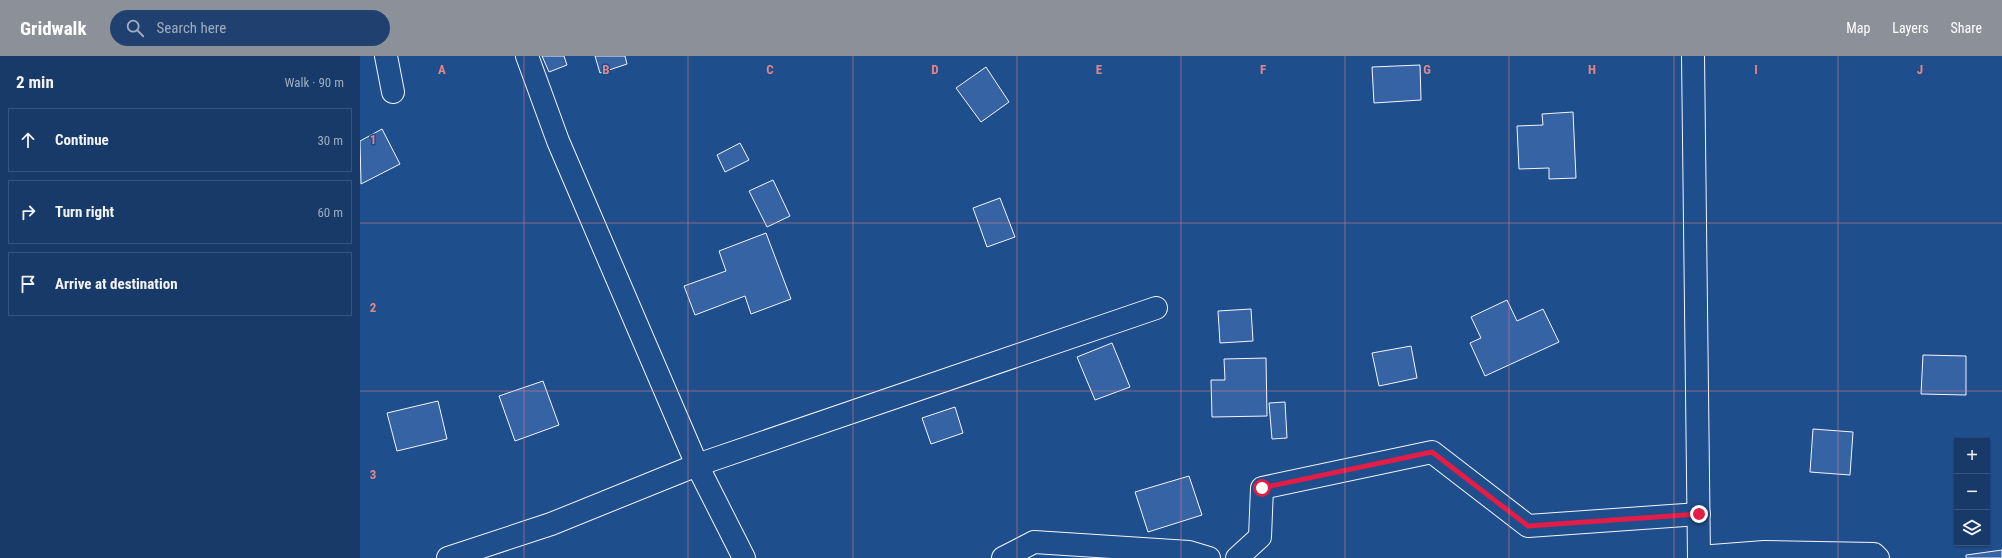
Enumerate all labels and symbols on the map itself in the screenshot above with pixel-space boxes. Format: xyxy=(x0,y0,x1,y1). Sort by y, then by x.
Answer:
text: A xyxy=(438,62,446,77)
text: B xyxy=(602,62,610,77)
text: C xyxy=(766,62,774,77)
text: D xyxy=(931,62,939,77)
text: E xyxy=(1096,62,1103,77)
text: F xyxy=(1260,62,1266,77)
text: G xyxy=(1423,62,1431,77)
text: H xyxy=(1588,62,1596,77)
text: I xyxy=(1754,62,1758,77)
text: J xyxy=(1917,62,1923,77)
text: 1 xyxy=(370,132,376,147)
text: 2 xyxy=(370,300,377,315)
text: 3 xyxy=(370,467,376,482)
route start xyxy=(1253,479,1271,497)
route end xyxy=(1690,505,1708,523)

